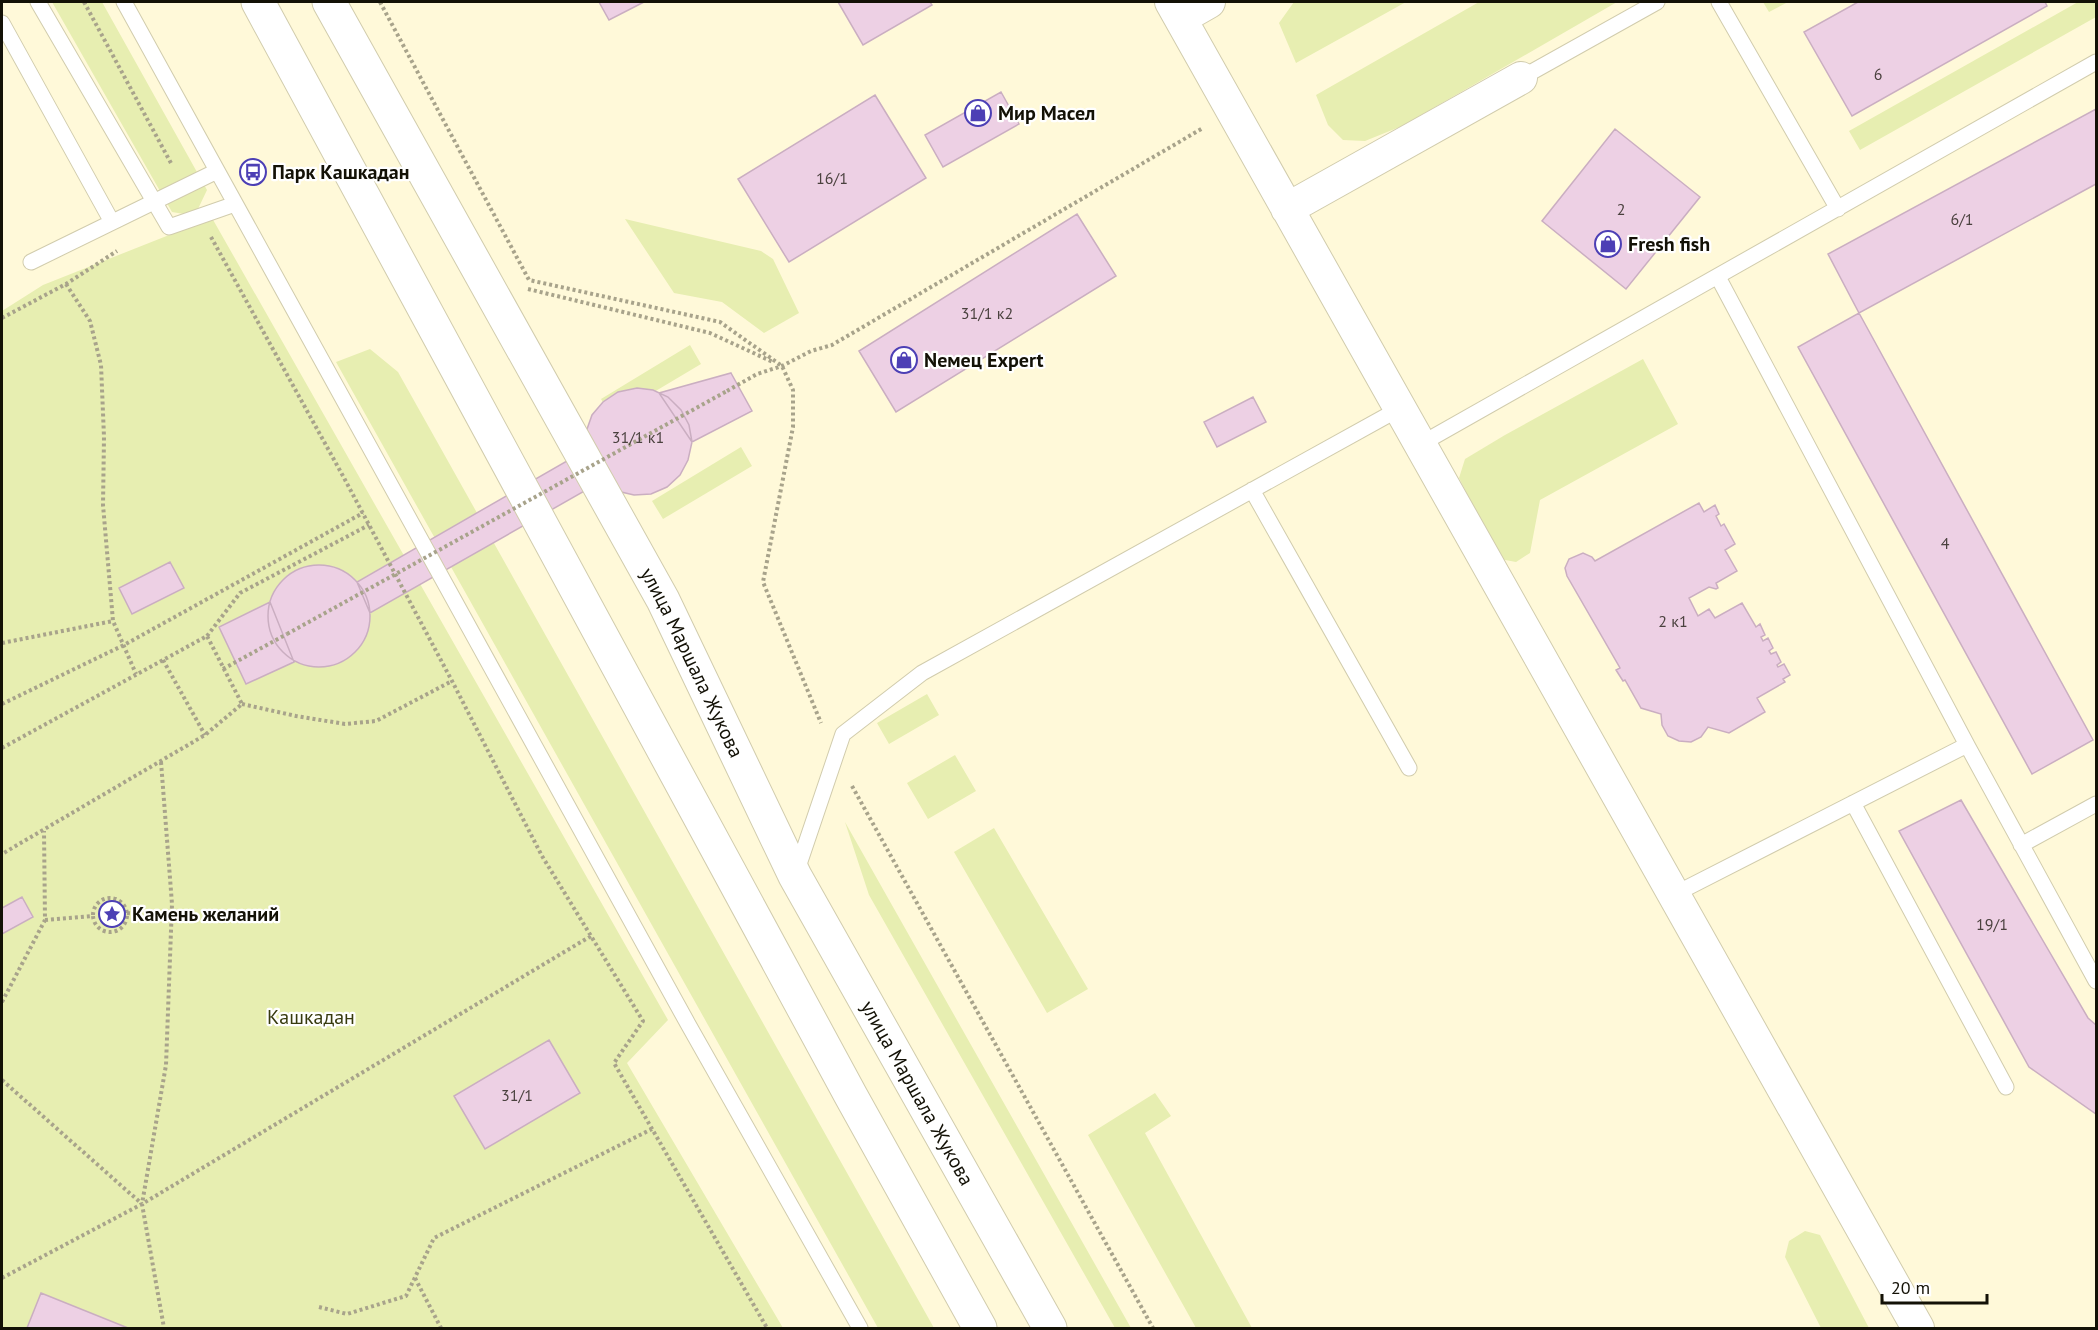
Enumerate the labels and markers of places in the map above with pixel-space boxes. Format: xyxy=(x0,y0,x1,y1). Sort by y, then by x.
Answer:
shop icon: Мир Масел xyxy=(963,98,993,128)
place label: Мир Масел xyxy=(998,100,1095,126)
bus stop icon: Парк Кашкадан xyxy=(238,157,268,187)
place label: Парк Кашкадан xyxy=(272,159,409,185)
shop icon: Fresh fish xyxy=(1593,229,1623,259)
place label: Fresh fish xyxy=(1628,231,1710,257)
shop icon: Nемец Expert xyxy=(889,345,919,375)
place label: Nемец Expert xyxy=(924,347,1044,373)
place icon: Камень желаний xyxy=(97,899,127,929)
place label: Камень желаний xyxy=(132,901,279,927)

